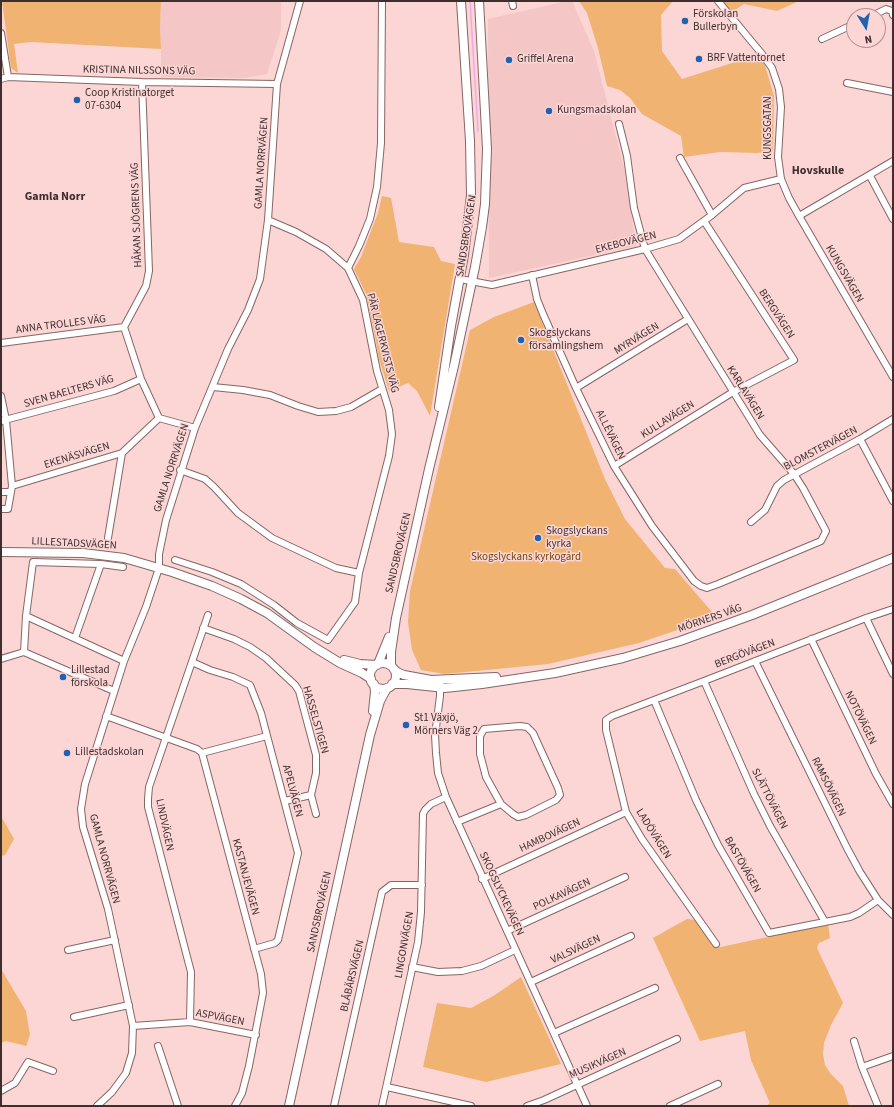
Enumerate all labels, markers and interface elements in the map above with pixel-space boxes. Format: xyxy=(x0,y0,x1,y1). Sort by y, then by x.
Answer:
place label: Förskolan Bullerbyn xyxy=(693,8,738,34)
north arrow xyxy=(846,8,886,48)
marker: Förskolan Bullerbyn xyxy=(680,16,690,26)
text: N xyxy=(863,31,873,47)
place label: BRF Vattentornet xyxy=(707,52,785,66)
place label: Griffel Arena xyxy=(517,53,574,67)
marker: BRF Vattentornet xyxy=(694,54,704,64)
marker: Griffel Arena xyxy=(504,55,514,65)
street label: KRISTINA NILSSONS VÄG xyxy=(83,63,195,79)
place label: Coop Kristinatorget 07-6304 xyxy=(85,87,174,113)
marker: Coop Kristinatorget 07-6304 xyxy=(72,95,82,105)
street label: KUNGSGATAN xyxy=(762,96,776,160)
place label: Kungsmadskolan xyxy=(557,104,636,118)
marker: Kungsmadskolan xyxy=(544,106,554,116)
street label: GAMLA NORRVÄGEN xyxy=(252,116,272,210)
street label: HÅKAN SJÖGRENS VÄG xyxy=(129,162,145,268)
district label: Hovskulle xyxy=(792,164,844,178)
district label: Gamla Norr xyxy=(25,190,85,204)
street label: SANDSBROVÄGEN xyxy=(454,194,480,278)
street label: EKEBOVÄGEN xyxy=(594,229,658,257)
street label: KUNGSVÄGEN xyxy=(822,243,866,305)
street label: BERGVÄGEN xyxy=(755,287,797,341)
street label: PÄR LAGERKVISTS VÄG xyxy=(363,292,401,394)
street label: ANNA TROLLES VÄG xyxy=(15,313,107,337)
street label: MYRVÄGEN xyxy=(612,320,662,358)
place label: Skogslyckans församlingshem xyxy=(529,327,603,353)
marker: Skogslyckans församlingshem xyxy=(516,335,526,345)
street label: KARLAVÄGEN xyxy=(723,364,767,422)
street label: SVEN BAELTERS VÄG xyxy=(22,373,116,411)
street label: KULLAVÄGEN xyxy=(639,398,697,442)
street label: ALLÉVÄGEN xyxy=(592,408,628,462)
street label: GAMLA NORRVÄGEN xyxy=(151,422,193,514)
street label: BLOMSTERVÄGEN xyxy=(782,424,860,474)
street label: EKENÄSVÄGEN xyxy=(43,440,111,472)
street label: SANDSBROVÄGEN xyxy=(383,511,415,595)
place label: Skogslyckans kyrka xyxy=(546,525,608,551)
marker: Skogslyckans kyrka xyxy=(533,533,543,543)
street label: LILLESTADSVÄGEN xyxy=(31,535,117,553)
park label: Skogslyckans kyrkogård xyxy=(471,551,581,565)
street label: MÖRNERS VÄG xyxy=(676,602,744,636)
street label: BERGÖVÄGEN xyxy=(713,636,777,672)
place label: Lillestad förskola xyxy=(71,664,110,690)
marker: Lillestad förskola xyxy=(58,672,68,682)
street label: HASSELSTIGEN xyxy=(299,685,331,755)
street label: NOTÖVÄGEN xyxy=(841,689,879,747)
place label: St1 Växjö, Mörners Väg 2 xyxy=(414,712,478,738)
marker: St1 Växjö, Mörners Väg 2 xyxy=(401,720,411,730)
place label: Lillestadskolan xyxy=(75,746,144,760)
marker: Lillestadskolan xyxy=(62,748,72,758)
street label: RAMSÖVÄGEN xyxy=(808,755,848,819)
street label: APELVÄGEN xyxy=(279,763,305,819)
street label: SLÄTTÖVÄGEN xyxy=(748,766,790,832)
street label: LINDVÄGEN xyxy=(152,798,176,852)
street label: LADÖVÄGEN xyxy=(632,807,674,861)
street label: GAMLA NORRVÄGEN xyxy=(86,813,122,905)
street label: HAMBOVÄGEN xyxy=(517,816,583,856)
street label: BASTÖVÄGEN xyxy=(721,835,763,895)
street label: KASTANJEVÄGEN xyxy=(228,837,262,917)
street label: SKOGSLYCKEVÄGEN xyxy=(476,850,526,938)
street label: SANDSBROVÄGEN xyxy=(305,870,335,954)
street label: POLKAVÄGEN xyxy=(531,876,593,914)
street label: LINGONVÄGEN xyxy=(393,911,417,979)
street label: VALSVÄGEN xyxy=(549,933,603,967)
street label: BLÅBÄRSVÄGEN xyxy=(338,939,368,1013)
street label: ASPVÄGEN xyxy=(195,1007,245,1029)
street label: MUSIKVÄGEN xyxy=(567,1046,629,1082)

